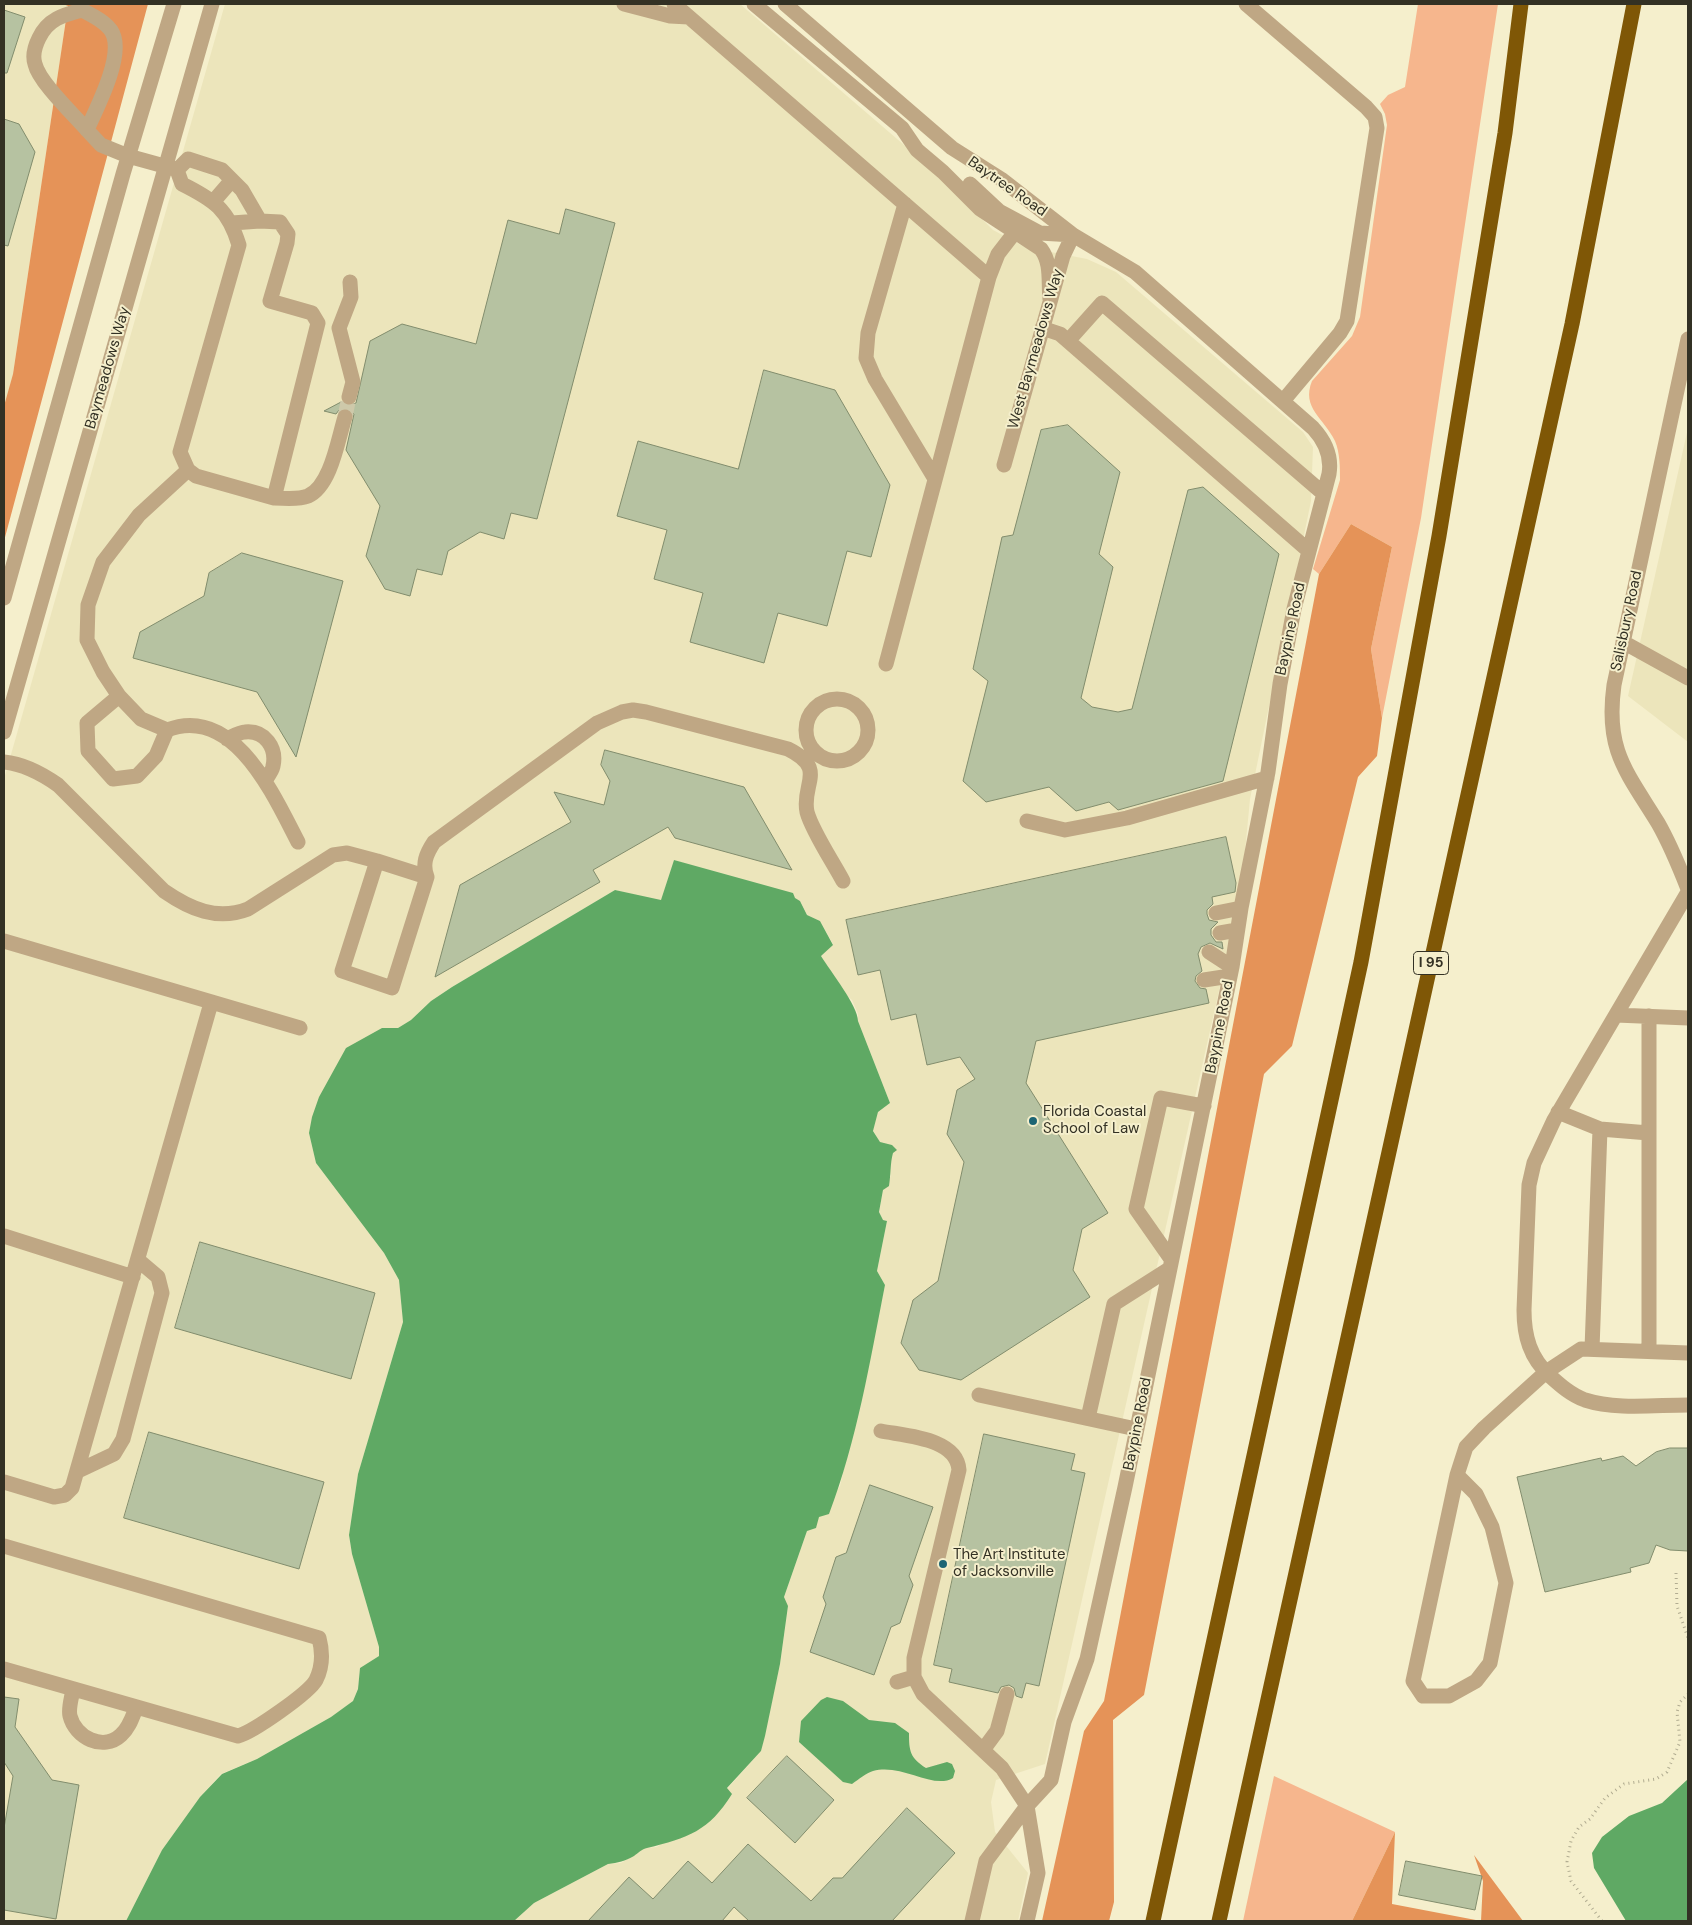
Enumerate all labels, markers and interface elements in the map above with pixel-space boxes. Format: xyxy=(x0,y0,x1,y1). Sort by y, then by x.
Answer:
street label: Baytree Road xyxy=(964,153,1050,221)
street label: West Baymeadows Way xyxy=(1005,267,1067,431)
street label: Baymeadows Way xyxy=(82,305,134,431)
street label: Salisbury Road xyxy=(1608,569,1646,673)
street label: Baypine Road xyxy=(1272,581,1310,677)
road number: I 95 xyxy=(1414,951,1448,974)
street label: Baypine Road xyxy=(1202,979,1238,1075)
place label: Florida Coastal School of Law xyxy=(1043,1103,1146,1138)
marker: Florida Coastal School of Law xyxy=(1027,1115,1039,1127)
street label: Baypine Road xyxy=(1120,1376,1156,1472)
place label: The Art Institute of Jacksonville xyxy=(953,1546,1065,1581)
marker: The Art Institute of Jacksonville xyxy=(937,1558,949,1570)

